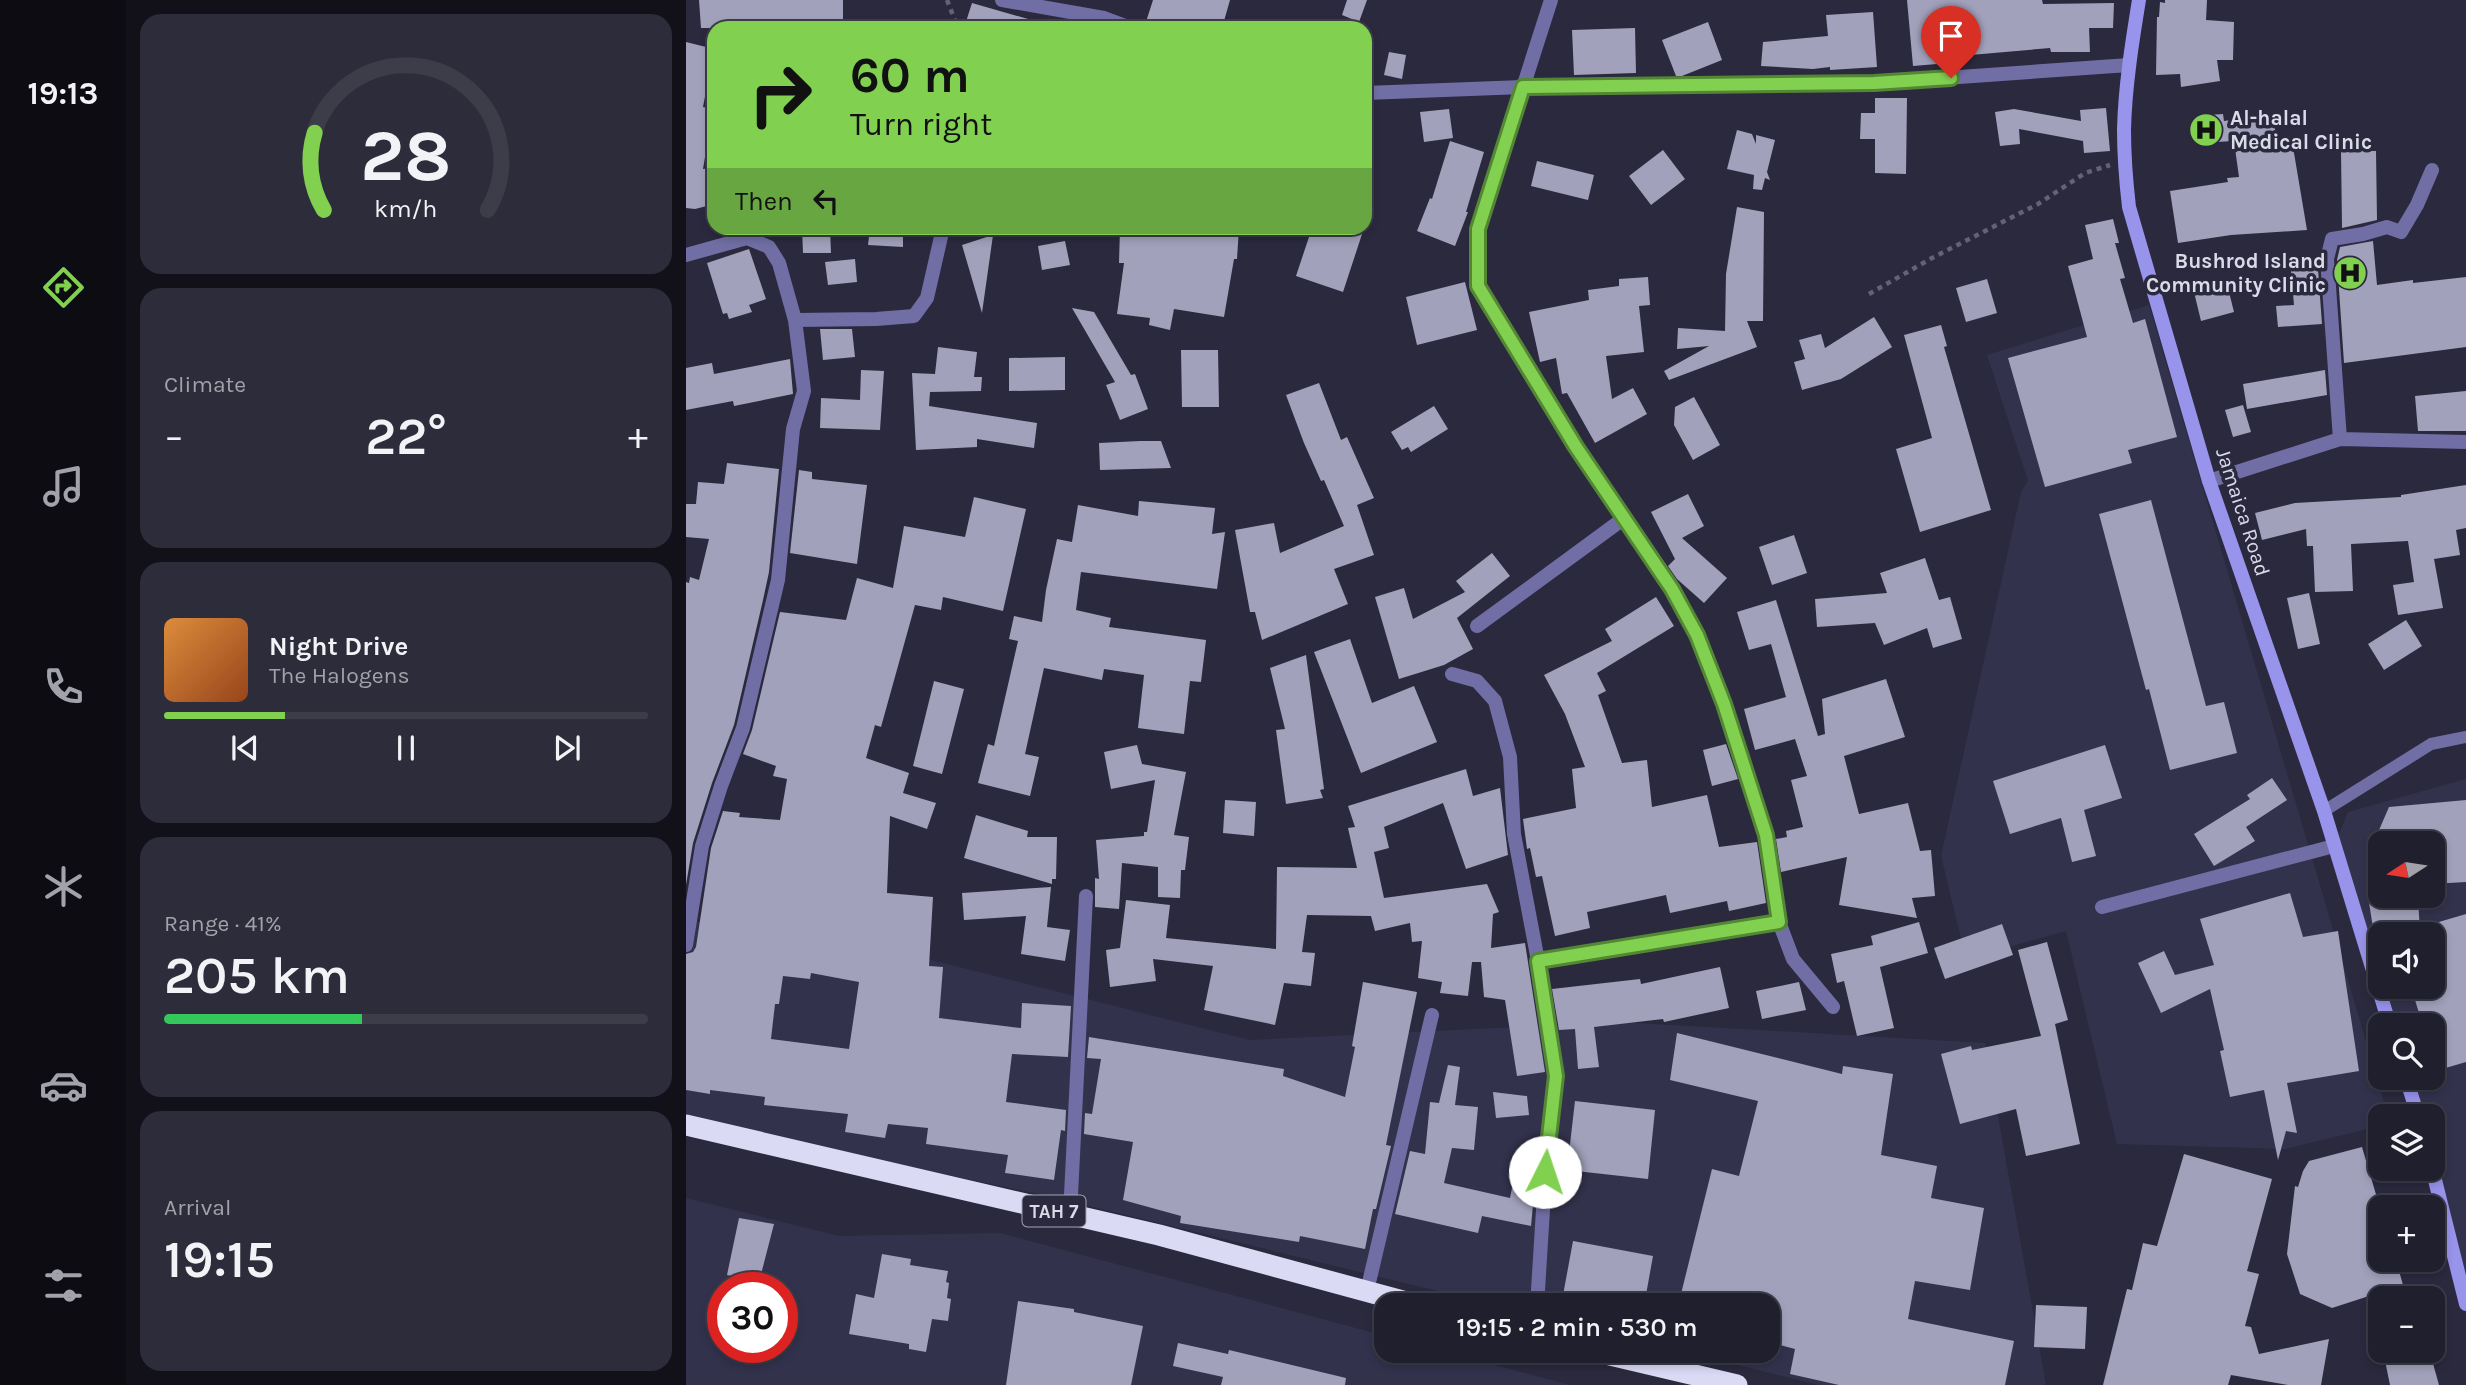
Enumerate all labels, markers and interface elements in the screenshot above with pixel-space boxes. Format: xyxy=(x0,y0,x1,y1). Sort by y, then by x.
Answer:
pin xyxy=(1921,6,1981,78)
icon: arrive xyxy=(1932,17,1970,55)
text: 60 m xyxy=(850,47,970,104)
icon: right xyxy=(735,49,826,140)
text: 19:13 xyxy=(28,75,98,112)
text: Turn right xyxy=(850,106,992,143)
place label: Al-halal Medical Clinic xyxy=(2230,106,2372,154)
hospital icon: Al-halal Medical Clinic xyxy=(2187,111,2225,149)
text: 28 xyxy=(360,113,452,198)
icon: left xyxy=(807,182,845,220)
text: Then xyxy=(735,186,793,217)
text: km/h xyxy=(374,194,438,223)
place label: Bushrod Island Community Clinic xyxy=(2146,249,2326,297)
hospital icon: Bushrod Island Community Clinic xyxy=(2331,254,2369,292)
icon: directions xyxy=(39,263,88,312)
text: Climate xyxy=(164,371,246,398)
text: 22° xyxy=(365,406,447,467)
text: − xyxy=(164,414,184,459)
text: + xyxy=(628,414,648,459)
street label: Jamaica Road xyxy=(2211,445,2275,579)
icon: music xyxy=(39,462,88,511)
text: Night Drive xyxy=(269,631,408,662)
icon: phone xyxy=(39,662,88,711)
text: The Halogens xyxy=(269,662,409,689)
icon: previous xyxy=(226,729,264,767)
icon: pause xyxy=(387,729,425,767)
icon: next xyxy=(548,729,586,767)
north arrow xyxy=(2368,831,2445,908)
map controls xyxy=(2368,831,2445,1363)
icon: climate xyxy=(39,862,88,911)
text: Range · 41% xyxy=(164,910,282,937)
button: sound xyxy=(2368,922,2445,999)
text: 205 km xyxy=(164,945,350,1006)
button: search xyxy=(2368,1013,2445,1090)
icon: car xyxy=(39,1061,88,1110)
button: layers xyxy=(2368,1104,2445,1181)
position arrow xyxy=(1508,1135,1582,1209)
text: Arrival xyxy=(164,1194,231,1221)
button: + xyxy=(2368,1195,2445,1272)
road number: TAH 7 xyxy=(1022,1196,1086,1226)
text: 19:15 xyxy=(164,1229,275,1290)
icon: filters xyxy=(39,1261,88,1310)
speed limit sign: 30 xyxy=(707,1272,798,1363)
button: − xyxy=(2368,1286,2445,1363)
text: 19:15 · 2 min · 530 m xyxy=(1456,1312,1698,1343)

